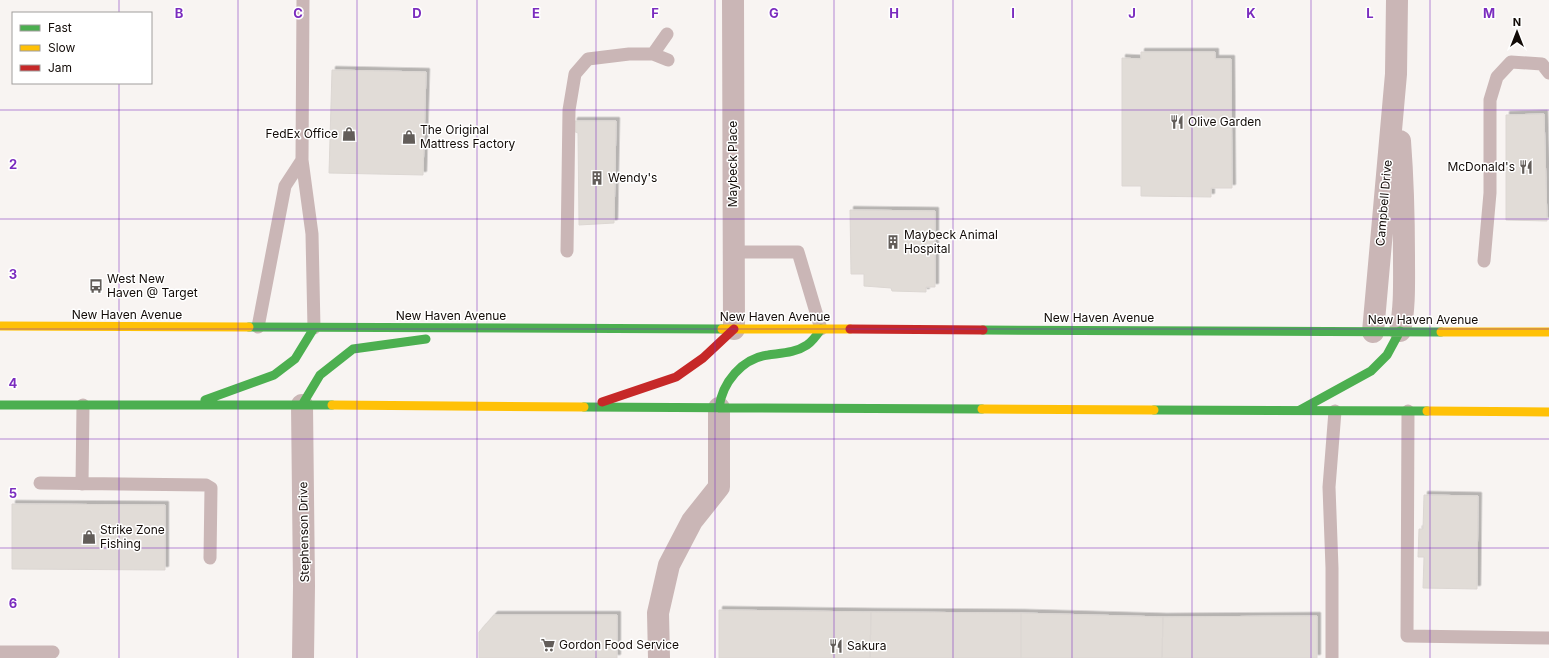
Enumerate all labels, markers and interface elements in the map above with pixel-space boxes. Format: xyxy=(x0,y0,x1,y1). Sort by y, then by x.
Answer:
text: B xyxy=(175,5,184,21)
text: C xyxy=(293,5,303,21)
text: D xyxy=(412,5,422,21)
text: E xyxy=(532,5,540,21)
text: F xyxy=(651,5,659,21)
text: G xyxy=(769,5,779,21)
text: H xyxy=(889,5,899,21)
text: I xyxy=(1011,5,1015,21)
text: J xyxy=(1128,5,1136,21)
text: K xyxy=(1246,5,1256,21)
text: L xyxy=(1366,5,1374,21)
text: M xyxy=(1483,5,1495,21)
legend xyxy=(12,12,152,84)
north arrow xyxy=(1497,12,1537,52)
text: N xyxy=(1513,15,1521,29)
text: Fast xyxy=(48,20,72,35)
text: Slow xyxy=(48,40,76,55)
text: Jam xyxy=(48,60,72,75)
restaurant icon: Olive Garden xyxy=(1169,114,1185,130)
place label: Olive Garden xyxy=(1188,114,1261,129)
street label: Maybeck Place xyxy=(725,121,740,207)
place label: The Original Mattress Factory xyxy=(420,122,516,151)
place label: FedEx Office xyxy=(266,126,338,141)
shop icon: FedEx Office xyxy=(341,126,357,142)
shop icon: The Original Mattress Factory xyxy=(401,129,417,145)
text: 2 xyxy=(9,156,17,172)
street label: Campbell Drive xyxy=(1372,159,1395,247)
place label: McDonald's xyxy=(1447,159,1515,174)
restaurant icon: McDonald's xyxy=(1518,159,1534,175)
building icon: Wendy's xyxy=(589,170,605,186)
place label: Wendy's xyxy=(608,170,657,185)
place label: Maybeck Animal Hospital xyxy=(904,227,998,256)
building icon: Maybeck Animal Hospital xyxy=(885,234,901,250)
text: 3 xyxy=(9,266,17,282)
place label: West New Haven @ Target xyxy=(107,271,198,300)
bus stop icon: West New Haven @ Target xyxy=(88,278,104,294)
street label: New Haven Avenue xyxy=(72,307,182,322)
street label: New Haven Avenue xyxy=(396,308,506,323)
street label: New Haven Avenue xyxy=(720,309,830,324)
street label: New Haven Avenue xyxy=(1044,310,1154,325)
street label: New Haven Avenue xyxy=(1368,312,1478,327)
text: 4 xyxy=(9,375,18,391)
street label: Stephenson Drive xyxy=(295,481,312,583)
text: 5 xyxy=(9,485,17,501)
place label: Strike Zone Fishing xyxy=(100,522,165,551)
shop icon: Strike Zone Fishing xyxy=(81,529,97,545)
text: 6 xyxy=(9,595,17,611)
supermarket icon: Gordon Food Service xyxy=(540,637,556,653)
place label: Gordon Food Service xyxy=(559,637,679,652)
restaurant icon: Sakura xyxy=(828,638,844,654)
place label: Sakura xyxy=(847,638,886,653)

